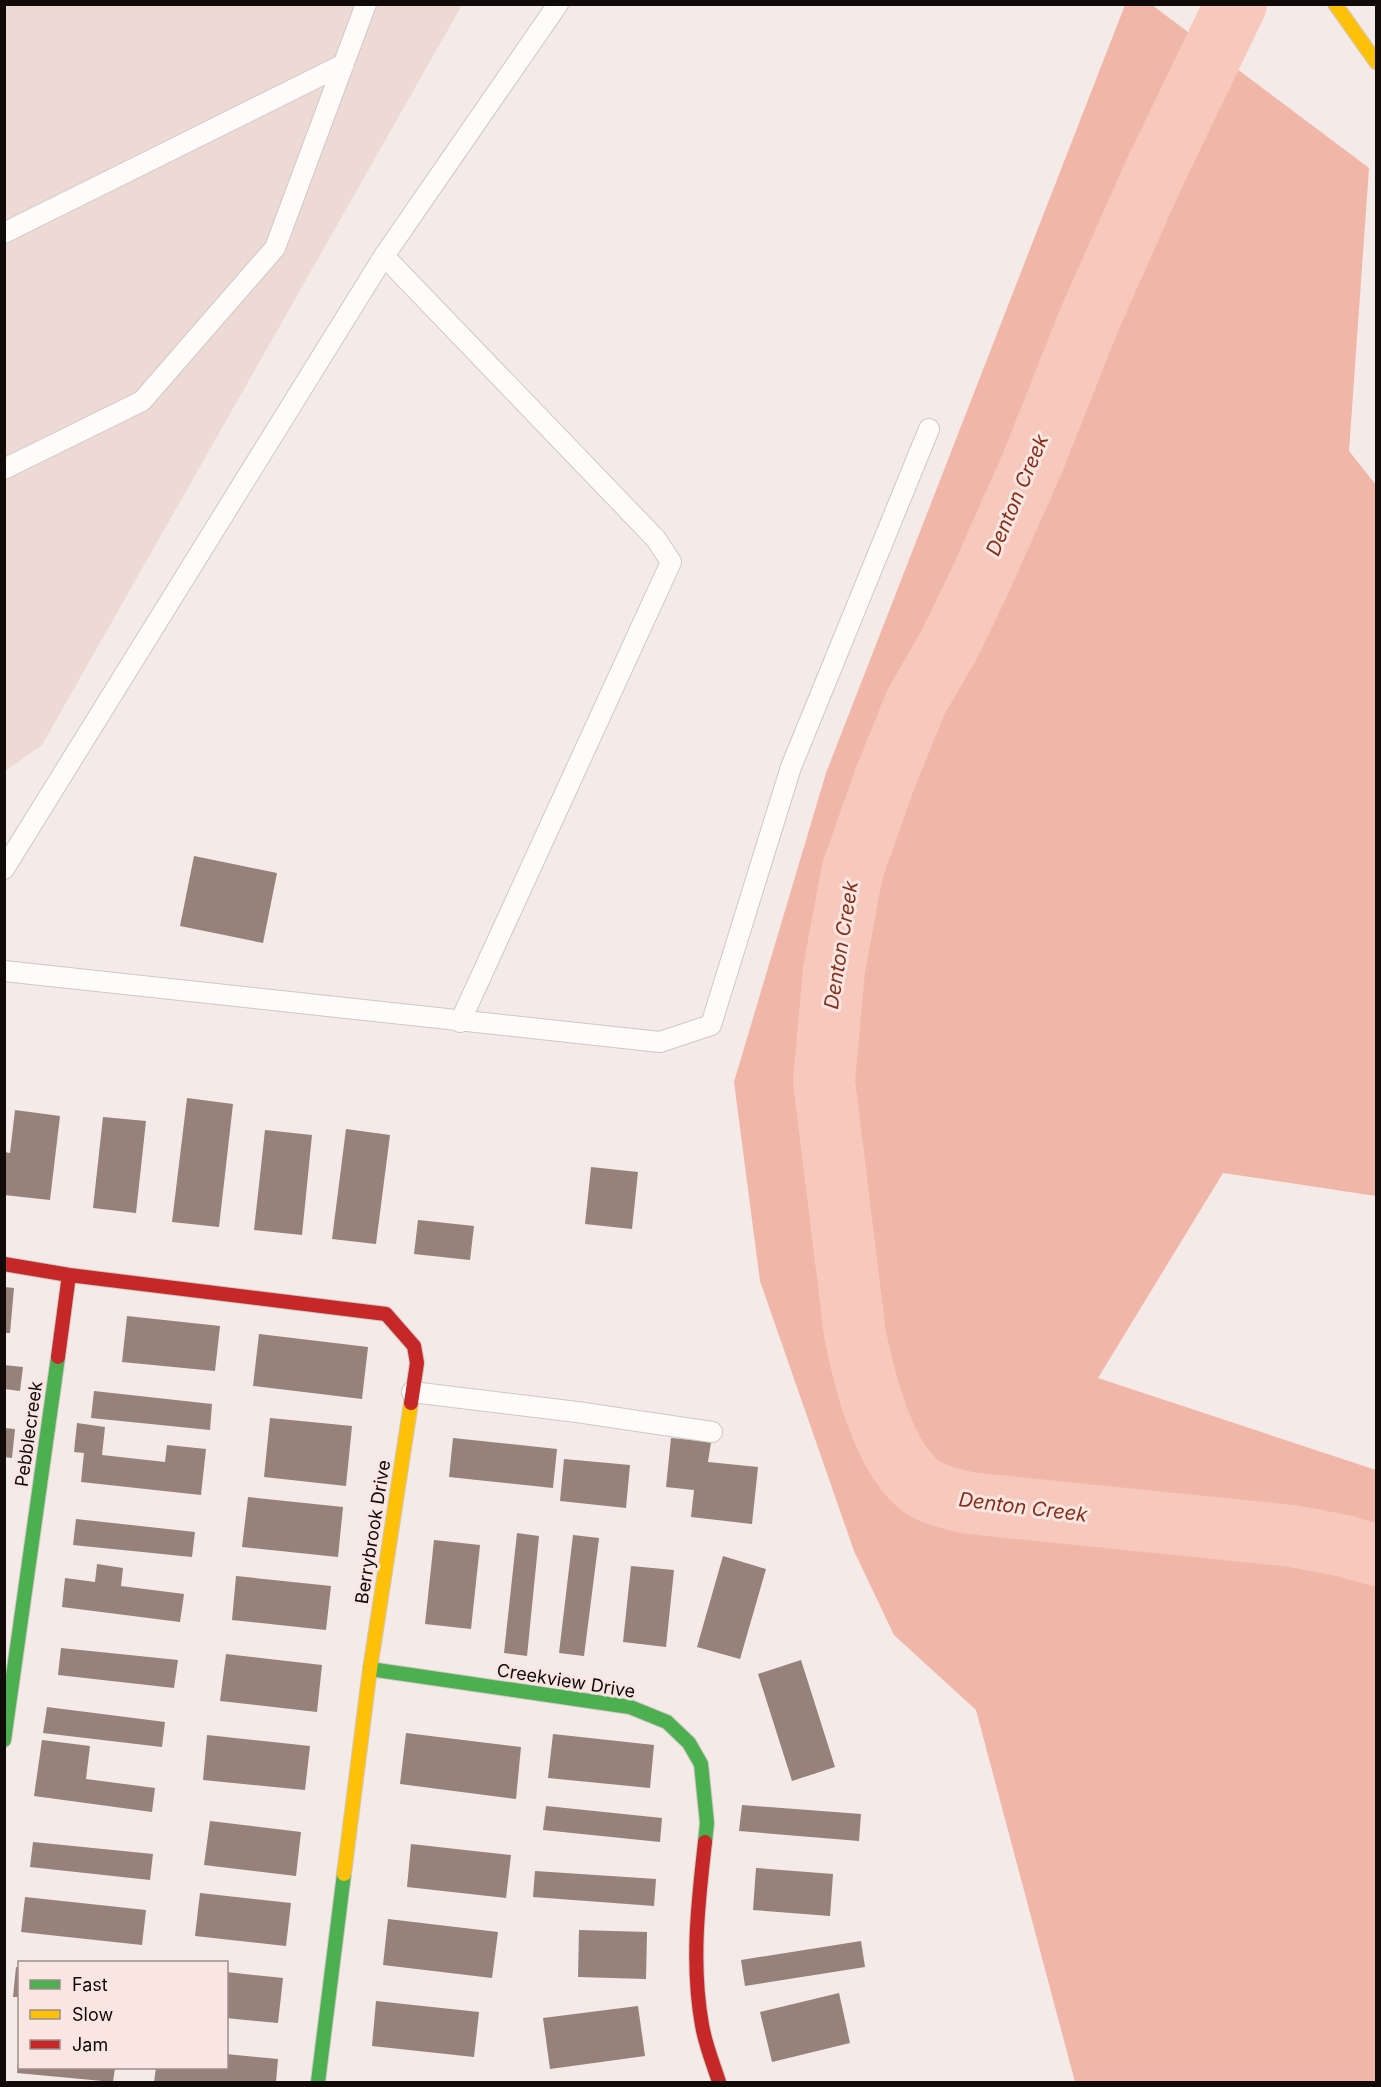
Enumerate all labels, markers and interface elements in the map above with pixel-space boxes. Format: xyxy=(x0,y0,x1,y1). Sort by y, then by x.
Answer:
water label: Denton Creek xyxy=(981,430,1054,559)
water label: Denton Creek xyxy=(819,878,863,1011)
street label: Pebblecreek xyxy=(11,1380,46,1488)
street label: Berrybrook Drive xyxy=(351,1459,394,1605)
water label: Denton Creek xyxy=(957,1487,1090,1527)
street label: Creekview Drive xyxy=(495,1659,637,1702)
legend xyxy=(18,1961,228,2069)
text: Fast xyxy=(72,1974,108,1995)
text: Slow xyxy=(72,2004,113,2025)
text: Jam xyxy=(72,2034,108,2055)

